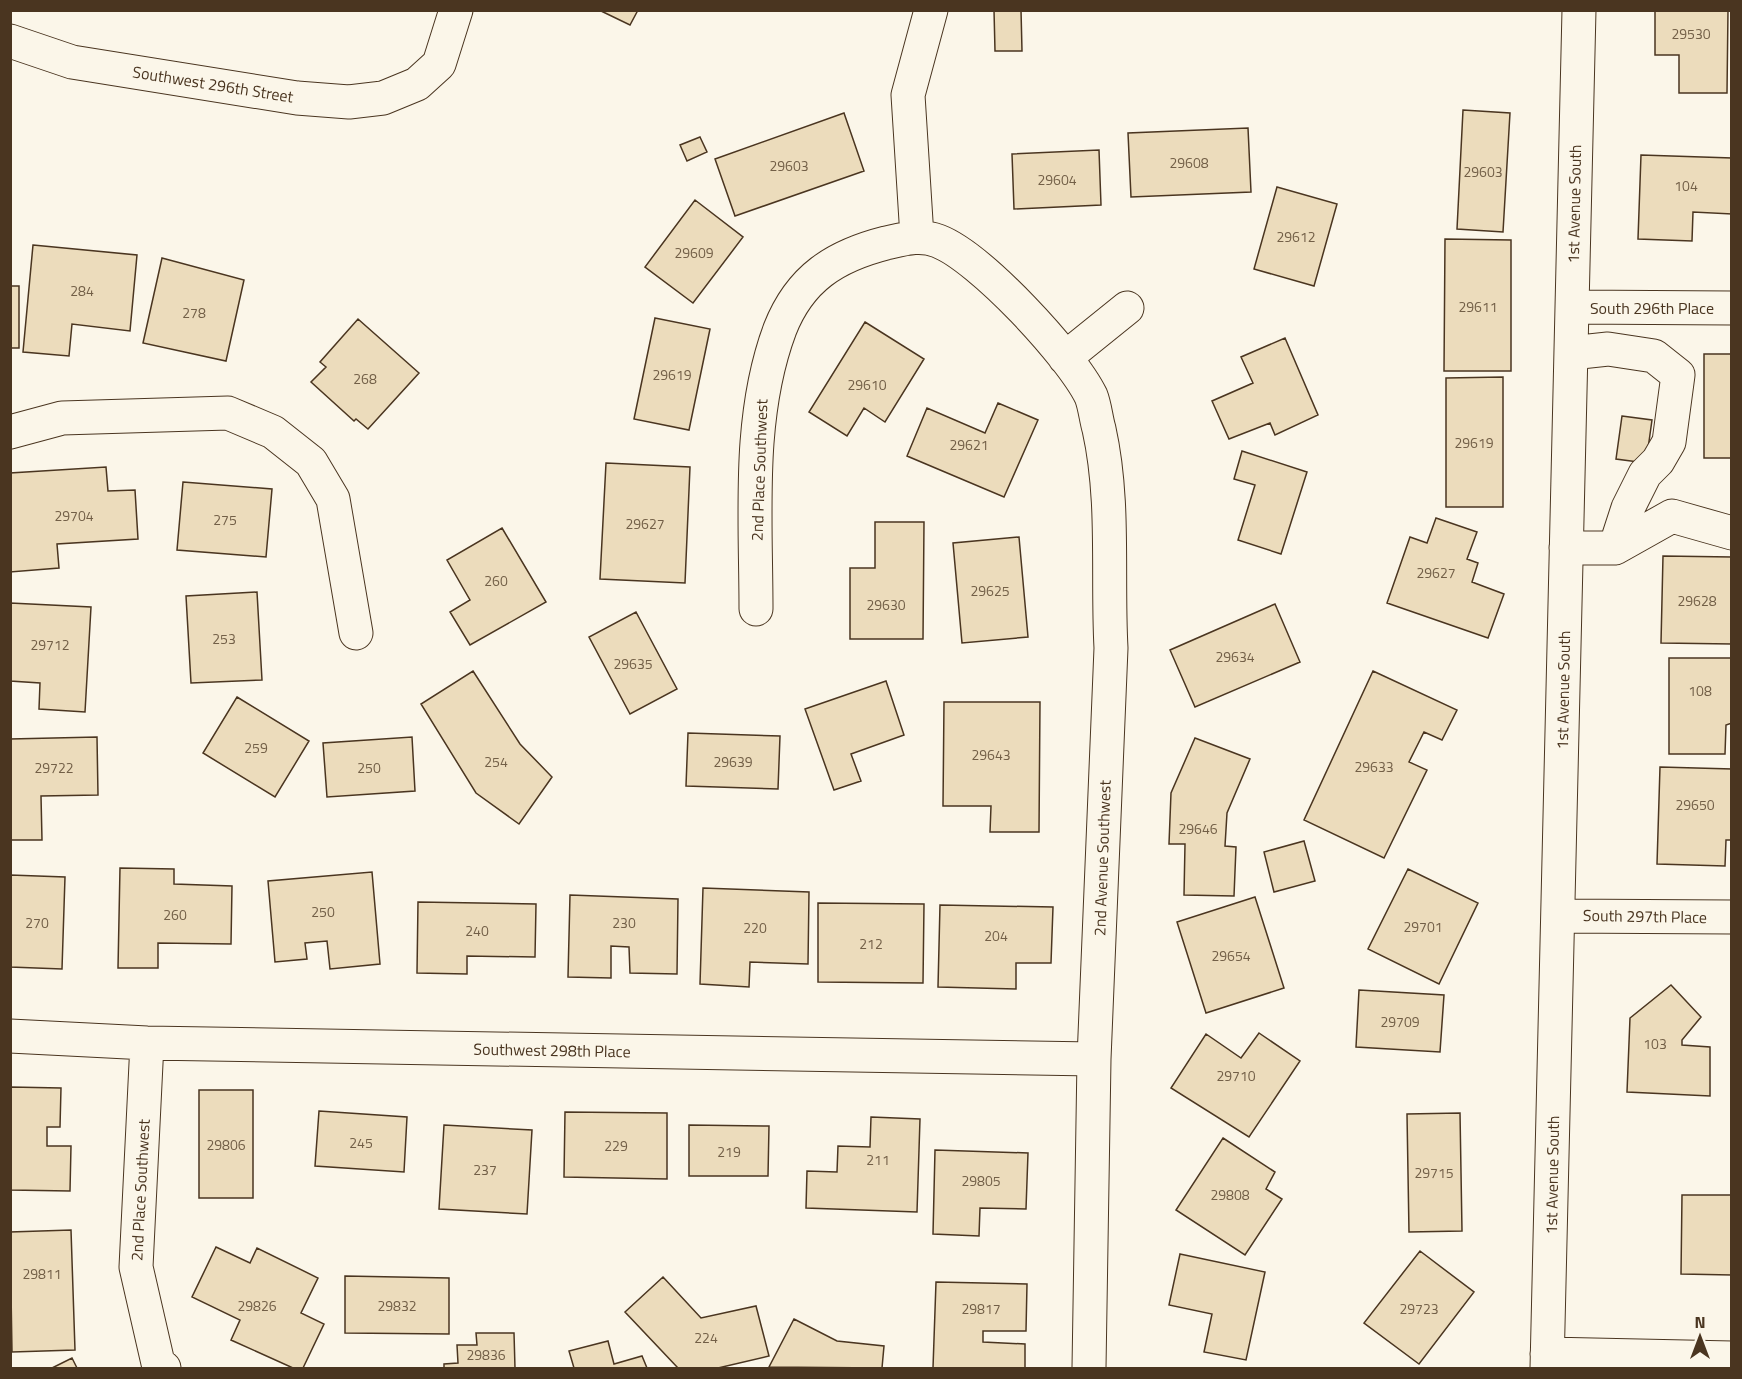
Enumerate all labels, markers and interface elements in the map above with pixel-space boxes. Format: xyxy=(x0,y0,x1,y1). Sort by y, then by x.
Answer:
house number: 29530 xyxy=(1671,23,1711,44)
street label: Southwest 296th Street xyxy=(131,59,295,109)
street label: 1st Avenue South xyxy=(1561,144,1587,264)
house number: 29608 xyxy=(1169,152,1209,173)
house number: 29603 xyxy=(769,155,809,176)
house number: 29603 xyxy=(1463,161,1503,182)
house number: 29604 xyxy=(1037,169,1077,190)
house number: 104 xyxy=(1674,175,1698,196)
house number: 29612 xyxy=(1276,226,1316,247)
house number: 29609 xyxy=(674,242,714,263)
house number: 284 xyxy=(70,280,94,301)
house number: 29611 xyxy=(1458,296,1498,317)
street label: South 296th Place xyxy=(1590,296,1714,320)
house number: 278 xyxy=(182,302,206,323)
house number: 29619 xyxy=(652,364,692,385)
house number: 268 xyxy=(353,368,377,389)
house number: 29610 xyxy=(847,374,887,395)
street label: 2nd Place Southwest xyxy=(745,398,773,541)
house number: 29619 xyxy=(1454,432,1494,453)
house number: 29621 xyxy=(949,434,989,455)
house number: 29704 xyxy=(54,505,94,526)
house number: 275 xyxy=(213,509,237,530)
house number: 29627 xyxy=(625,513,665,534)
house number: 29627 xyxy=(1416,562,1456,583)
house number: 260 xyxy=(484,570,508,591)
house number: 29625 xyxy=(970,580,1010,601)
house number: 29628 xyxy=(1677,590,1717,611)
house number: 29630 xyxy=(866,594,906,615)
house number: 253 xyxy=(212,628,236,649)
street label: 1st Avenue South xyxy=(1550,630,1576,750)
house number: 29712 xyxy=(30,634,70,655)
house number: 29634 xyxy=(1215,646,1255,667)
house number: 29635 xyxy=(613,653,653,674)
house number: 108 xyxy=(1688,680,1712,701)
house number: 259 xyxy=(244,737,268,758)
house number: 29643 xyxy=(971,744,1011,765)
house number: 254 xyxy=(484,751,508,772)
house number: 29639 xyxy=(713,751,753,772)
house number: 29633 xyxy=(1354,756,1394,777)
house number: 29722 xyxy=(34,757,74,778)
house number: 250 xyxy=(357,757,381,778)
street label: 2nd Avenue Southwest xyxy=(1087,779,1117,936)
house number: 29650 xyxy=(1675,794,1715,815)
house number: 29646 xyxy=(1178,818,1218,839)
house number: 250 xyxy=(311,901,335,922)
street label: South 297th Place xyxy=(1583,903,1707,929)
house number: 260 xyxy=(163,904,187,925)
house number: 270 xyxy=(25,912,49,933)
house number: 230 xyxy=(612,912,636,933)
house number: 29701 xyxy=(1403,916,1443,937)
house number: 220 xyxy=(743,917,767,938)
house number: 240 xyxy=(465,920,489,941)
house number: 204 xyxy=(984,925,1008,946)
house number: 212 xyxy=(859,933,883,954)
house number: 29654 xyxy=(1211,945,1251,966)
house number: 29709 xyxy=(1380,1011,1420,1032)
house number: 103 xyxy=(1643,1033,1667,1054)
street label: Southwest 298th Place xyxy=(473,1037,631,1063)
house number: 29710 xyxy=(1216,1065,1256,1086)
street label: 1st Avenue South xyxy=(1539,1115,1565,1235)
street label: 2nd Place Southwest xyxy=(124,1118,156,1262)
house number: 245 xyxy=(349,1132,373,1153)
house number: 29806 xyxy=(206,1134,246,1155)
house number: 229 xyxy=(604,1135,628,1156)
house number: 219 xyxy=(717,1141,741,1162)
house number: 211 xyxy=(866,1149,890,1170)
house number: 237 xyxy=(473,1159,497,1180)
house number: 29715 xyxy=(1414,1162,1454,1183)
house number: 29805 xyxy=(961,1170,1001,1191)
house number: 29808 xyxy=(1210,1184,1250,1205)
house number: 29811 xyxy=(22,1263,62,1284)
house number: 29826 xyxy=(237,1295,277,1316)
house number: 29832 xyxy=(377,1295,417,1316)
house number: 29817 xyxy=(961,1298,1001,1319)
house number: 29723 xyxy=(1399,1298,1439,1319)
north arrow xyxy=(1670,1307,1730,1367)
text: N xyxy=(1694,1310,1706,1334)
house number: 224 xyxy=(694,1327,718,1348)
house number: 29836 xyxy=(466,1344,506,1365)

